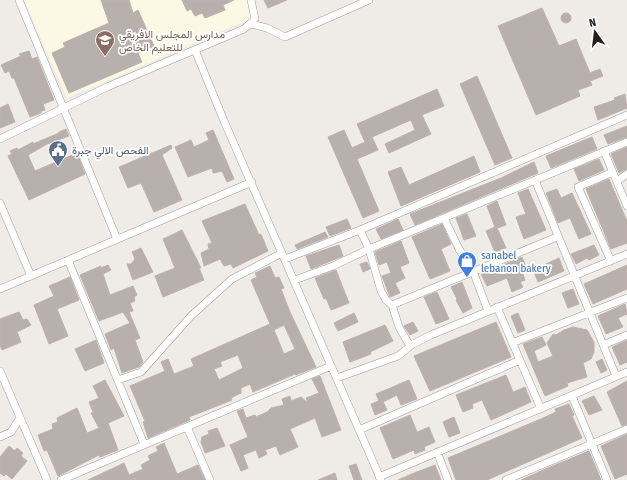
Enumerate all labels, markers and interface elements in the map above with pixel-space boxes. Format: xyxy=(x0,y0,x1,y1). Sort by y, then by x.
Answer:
north arrow xyxy=(575,12,615,52)
text: N xyxy=(588,16,597,30)
place label: مدارس المجلس الافريقي للتعليم الخاص xyxy=(119,28,225,55)
school or university icon: مدارس المجلس الافريقي للتعليم الخاص xyxy=(94,29,116,57)
public building icon: الفحص الالي جبرة xyxy=(47,139,69,167)
place label: الفحص الالي جبرة xyxy=(72,144,149,160)
place label: sanabel lebanon bakery xyxy=(481,249,551,275)
shop icon: sanabel lebanon bakery xyxy=(456,250,478,278)

